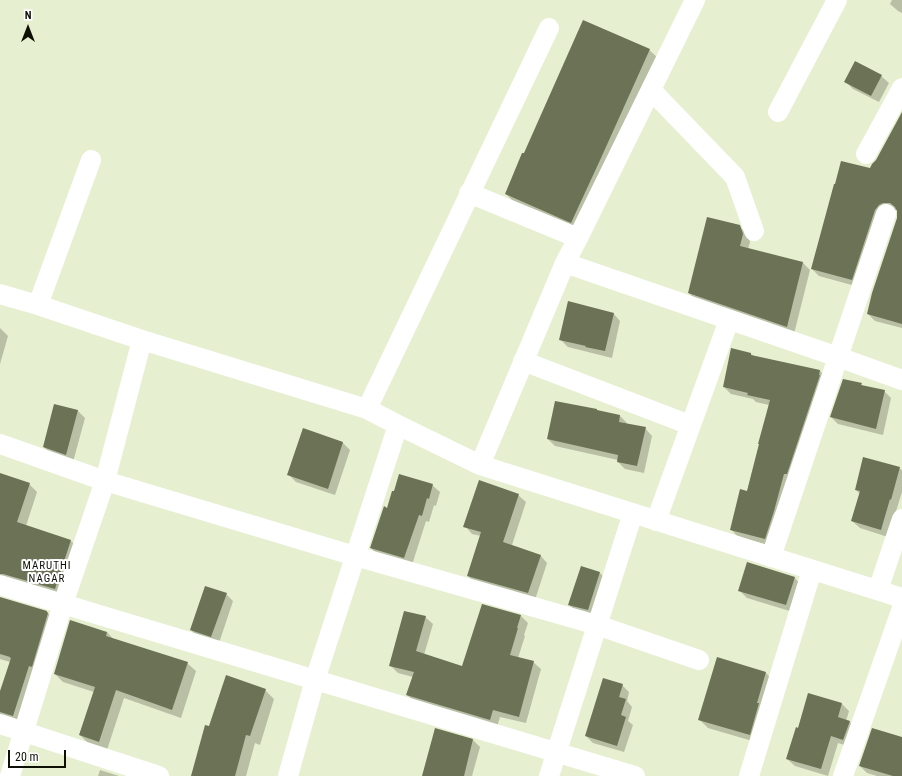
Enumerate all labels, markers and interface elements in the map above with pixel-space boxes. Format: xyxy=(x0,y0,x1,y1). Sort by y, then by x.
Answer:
north arrow xyxy=(8,8,48,48)
text: N xyxy=(25,9,31,22)
district label: MARUTHI NAGAR xyxy=(22,559,72,585)
scale bar xyxy=(10,742,68,768)
text: 20 m xyxy=(15,750,39,764)

